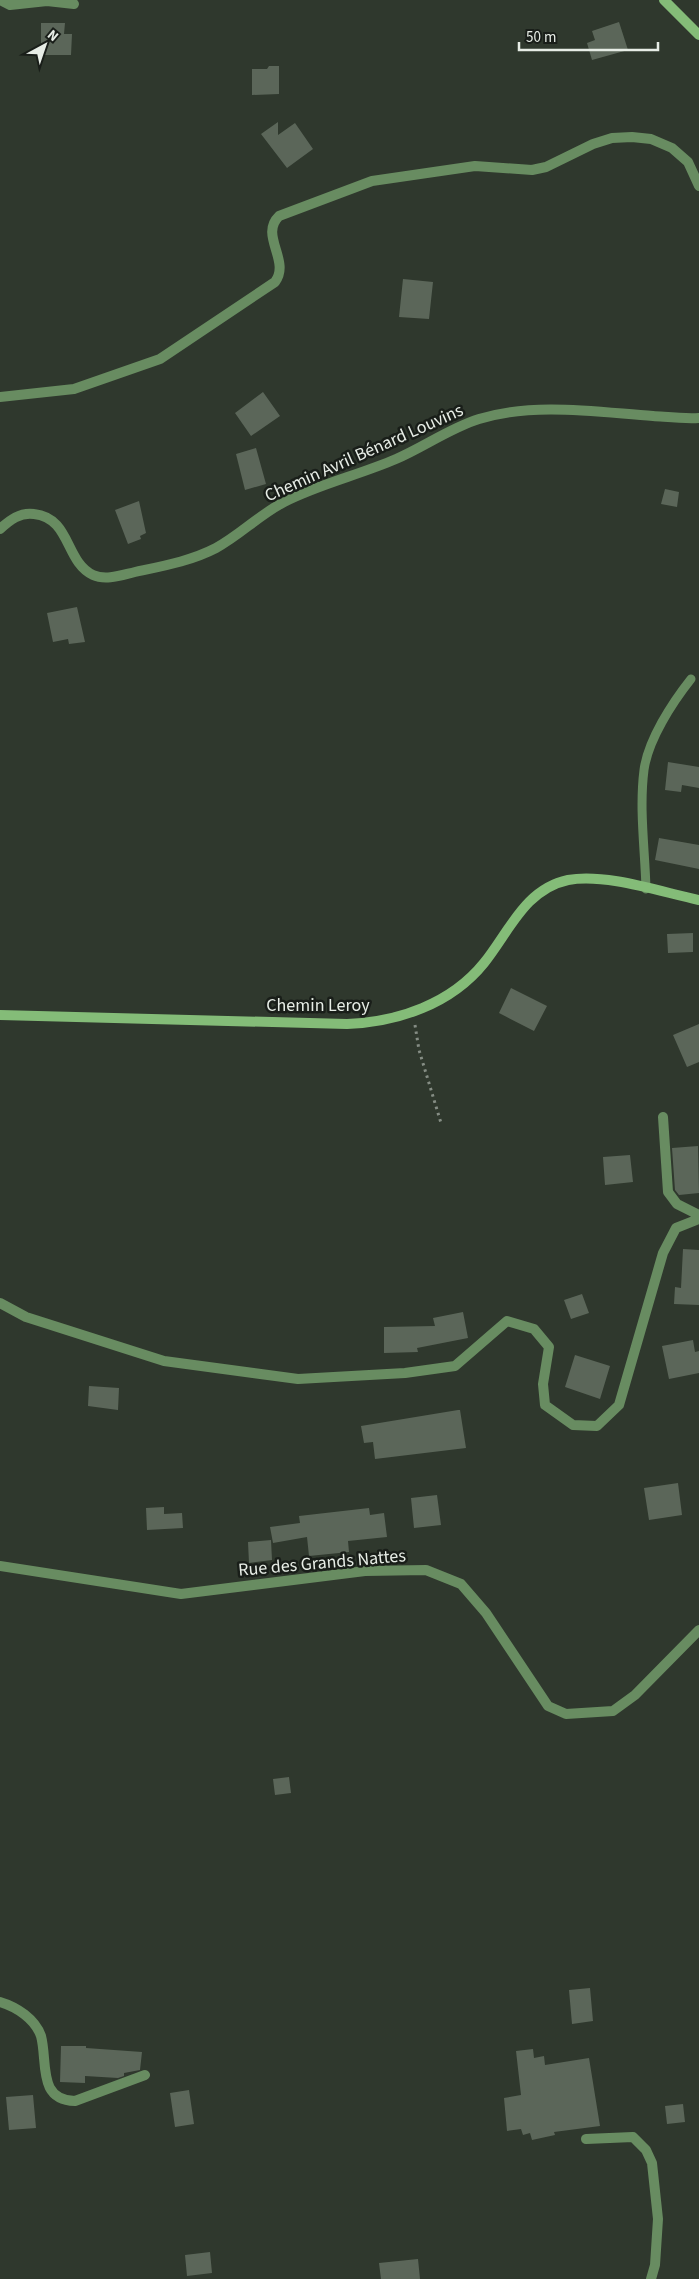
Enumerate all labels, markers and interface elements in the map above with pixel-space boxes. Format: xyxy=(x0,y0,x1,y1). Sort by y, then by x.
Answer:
north arrow xyxy=(20,20,70,70)
scale bar xyxy=(519,20,658,52)
text: N xyxy=(43,25,63,46)
text: 50 m xyxy=(526,27,556,48)
street label: Chemin Avril Bénard Louvins xyxy=(261,398,467,508)
street label: Chemin Leroy xyxy=(266,993,370,1018)
street label: Rue des Grands Nattes xyxy=(237,1543,407,1583)

